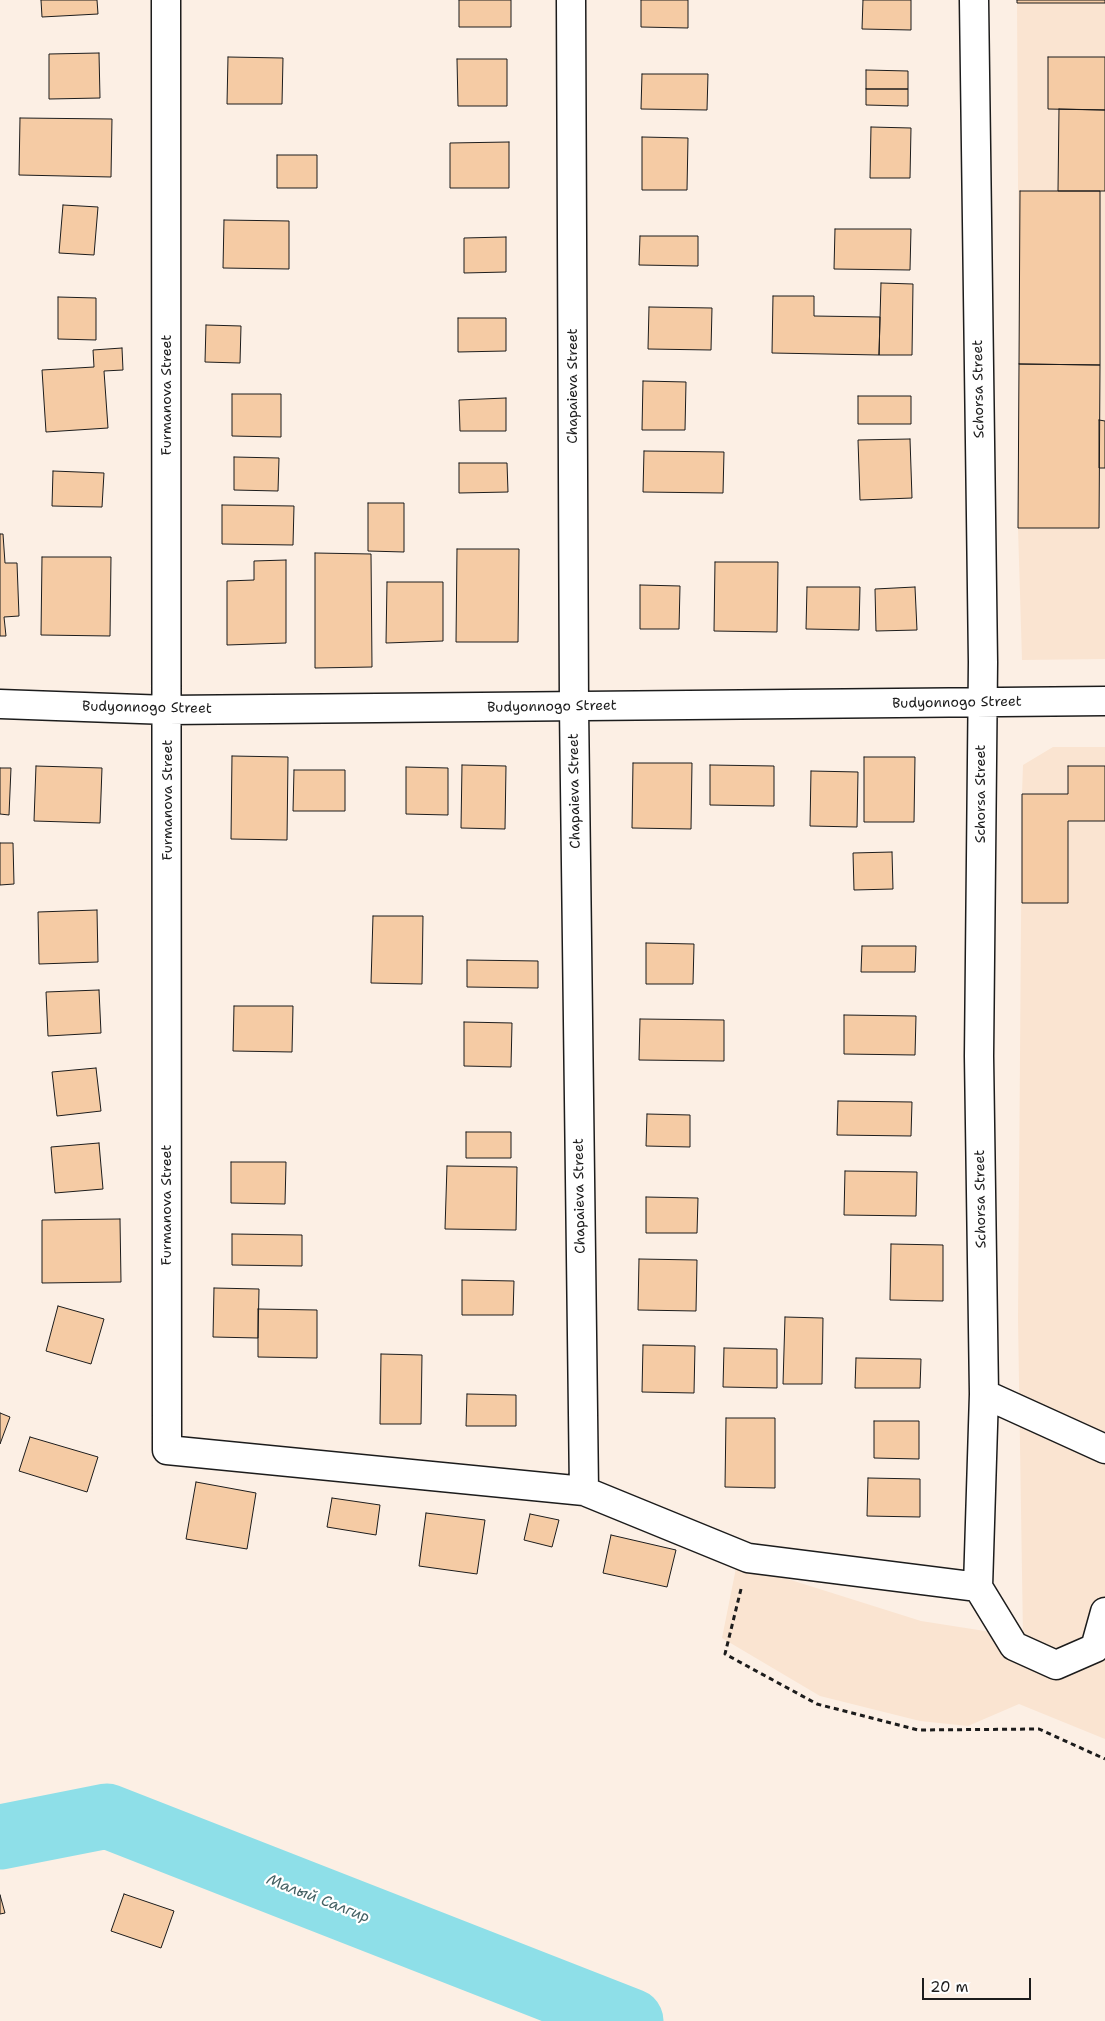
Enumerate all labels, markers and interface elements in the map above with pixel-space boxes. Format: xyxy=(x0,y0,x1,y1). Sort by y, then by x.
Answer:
street label: Chapaieva Street xyxy=(565,328,581,444)
street label: Furmanova Street xyxy=(159,335,175,455)
street label: Schorsa Street xyxy=(970,340,988,438)
street label: Budyonnogo Street xyxy=(892,693,1022,713)
street label: Budyonnogo Street xyxy=(487,697,617,717)
street label: Budyonnogo Street xyxy=(82,698,212,718)
street label: Chapaieva Street xyxy=(566,733,584,849)
street label: Furmanova Street xyxy=(160,740,176,860)
street label: Schorsa Street xyxy=(973,745,989,843)
street label: Chapaieva Street xyxy=(571,1138,589,1254)
street label: Furmanova Street xyxy=(159,1145,175,1265)
street label: Schorsa Street xyxy=(972,1150,990,1248)
water label: Малый Салгир xyxy=(264,1871,372,1927)
scale bar xyxy=(925,1968,1034,2000)
text: 20 m xyxy=(930,1977,969,1997)

